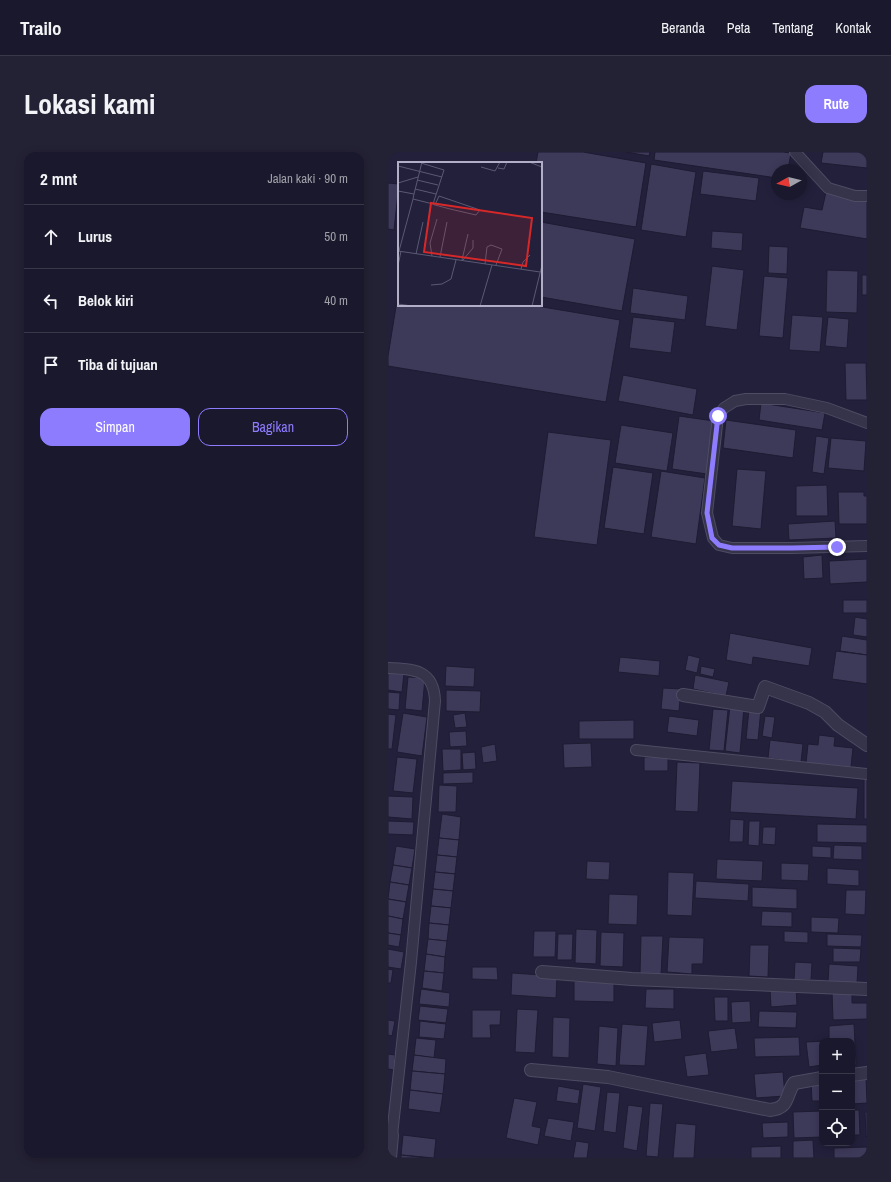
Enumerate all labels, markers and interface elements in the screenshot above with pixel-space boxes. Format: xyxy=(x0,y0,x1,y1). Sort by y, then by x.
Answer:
text: Trailo xyxy=(20,15,62,41)
text: Beranda xyxy=(661,19,705,37)
text: Peta xyxy=(727,19,750,37)
text: Tentang xyxy=(772,19,813,37)
text: Kontak xyxy=(835,19,871,37)
text: Lokasi kami xyxy=(24,85,155,123)
button: Rute xyxy=(805,85,867,123)
inset map xyxy=(398,162,542,306)
north arrow xyxy=(771,164,807,200)
text: 2 mnt xyxy=(40,167,77,190)
text: Jalan kaki · 90 m xyxy=(267,170,348,187)
icon: ahead xyxy=(40,226,62,248)
text: Lurus xyxy=(78,226,112,247)
text: 50 m xyxy=(324,228,348,245)
icon: left xyxy=(40,290,62,312)
text: Belok kiri xyxy=(78,290,133,311)
text: 40 m xyxy=(324,292,348,309)
icon: arrive xyxy=(40,354,62,376)
text: Tiba di tujuan xyxy=(78,354,158,375)
route start xyxy=(709,407,727,425)
button: Simpan xyxy=(40,408,190,446)
button: Bagikan xyxy=(198,408,348,446)
route end xyxy=(828,538,846,556)
map controls xyxy=(819,1038,855,1146)
button: + xyxy=(819,1038,855,1074)
button: − xyxy=(819,1074,855,1110)
button: locate xyxy=(819,1110,855,1146)

